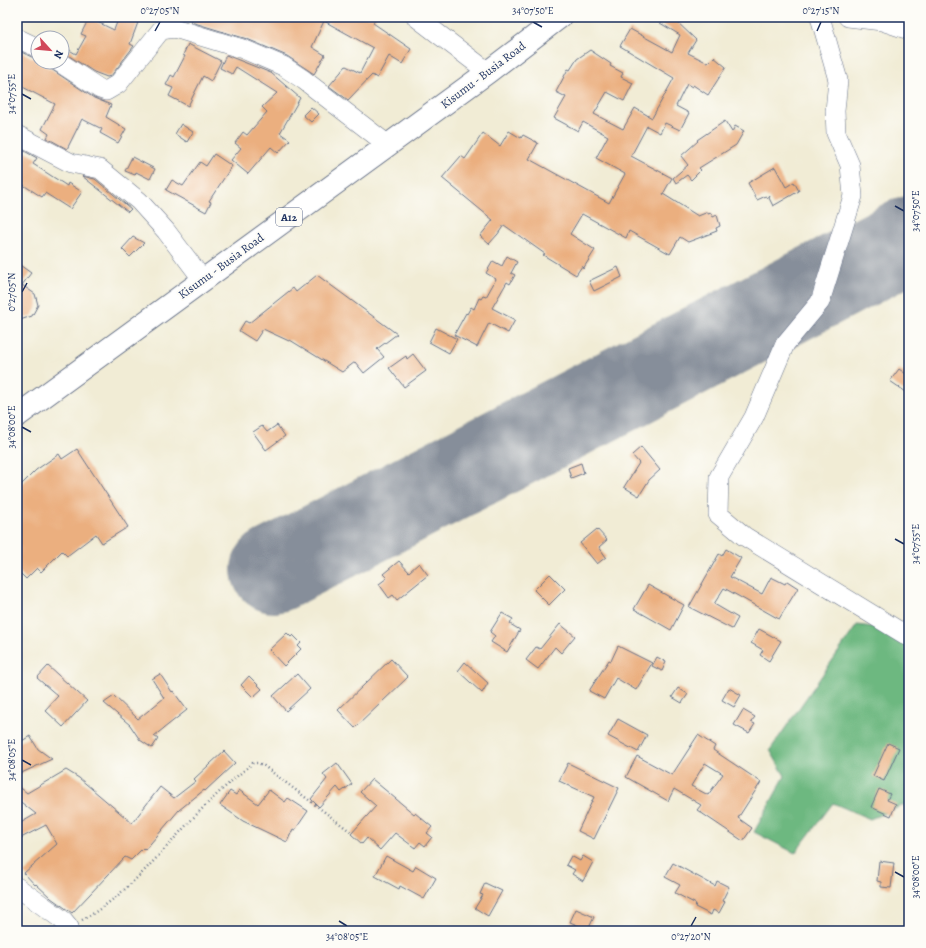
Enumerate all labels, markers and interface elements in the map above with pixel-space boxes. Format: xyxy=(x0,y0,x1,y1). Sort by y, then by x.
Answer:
text: 0°27'05"N xyxy=(141,4,179,17)
text: 34°07'50"E xyxy=(512,4,554,17)
text: 0°27'15"N xyxy=(803,4,839,17)
north arrow xyxy=(30,30,70,70)
street label: Kisumu - Busia Road xyxy=(437,37,529,112)
text: N xyxy=(50,47,67,61)
text: 34°07'55"E xyxy=(5,74,18,114)
text: 34°07'50"E xyxy=(909,190,922,232)
road number: A12 xyxy=(276,208,302,226)
street label: Kisumu - Busia Road xyxy=(175,229,268,303)
text: 0°27'05"N xyxy=(5,273,18,311)
text: 34°08'00"E xyxy=(5,405,18,449)
text: 34°07'55"E xyxy=(909,524,922,564)
text: 34°08'05"E xyxy=(5,739,18,781)
text: 34°08'00"E xyxy=(909,855,922,899)
text: 34°08'05"E xyxy=(326,930,368,943)
text: 0°27'20"N xyxy=(671,930,711,943)

